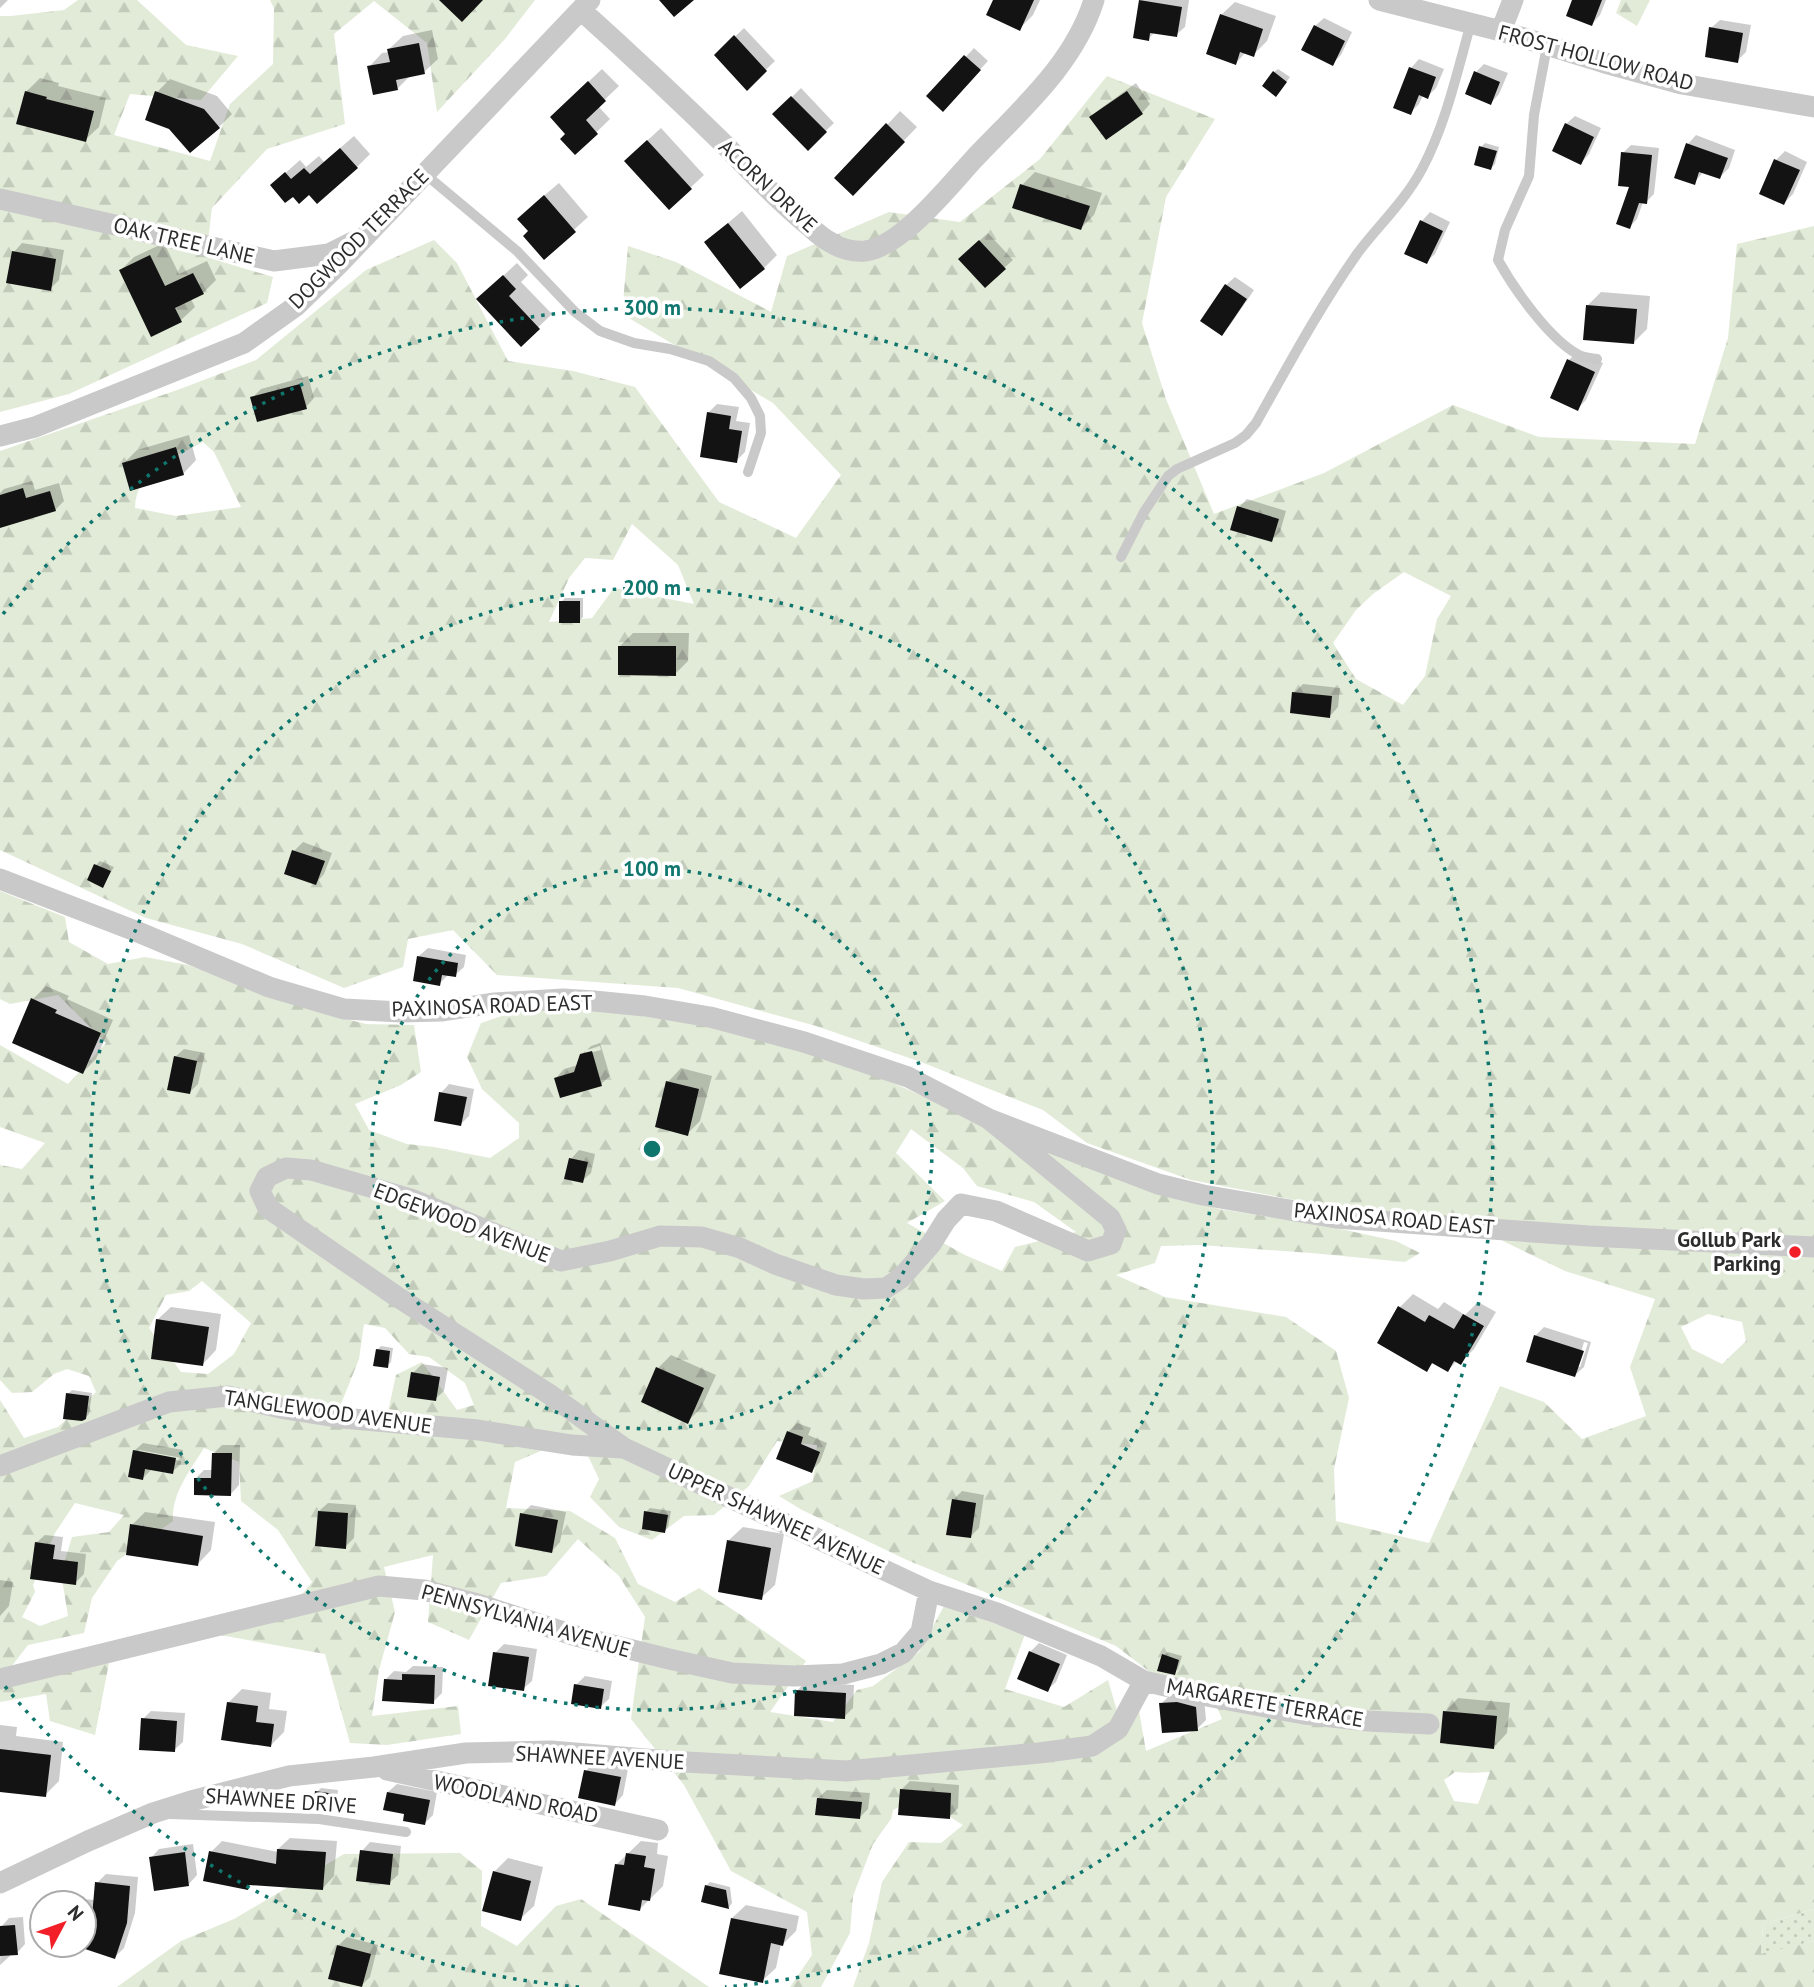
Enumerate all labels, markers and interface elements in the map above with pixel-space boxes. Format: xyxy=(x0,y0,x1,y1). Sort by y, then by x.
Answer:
street label: FROST HOLLOW ROAD xyxy=(1496,18,1697,97)
street label: ACORN DRIVE xyxy=(713,133,823,238)
street label: DOGWOOD TERRACE xyxy=(283,163,435,315)
street label: OAK TREE LANE xyxy=(111,211,257,270)
text: 300 m xyxy=(623,294,681,321)
text: 200 m xyxy=(623,574,681,601)
text: 100 m xyxy=(623,855,681,882)
street label: PAXINOSA ROAD EAST xyxy=(391,988,593,1023)
centre of rings xyxy=(640,1137,664,1161)
street label: EDGEWOOD AVENUE xyxy=(370,1176,554,1269)
street label: PAXINOSA ROAD EAST xyxy=(1293,1196,1496,1241)
place label: Gollub Park Parking xyxy=(1677,1226,1782,1277)
marker: Gollub Park Parking xyxy=(1787,1244,1803,1260)
street label: TANGLEWOOD AVENUE xyxy=(222,1384,434,1439)
street label: UPPER SHAWNEE AVENUE xyxy=(664,1456,889,1581)
street label: PENNSYLVANIA AVENUE xyxy=(418,1578,634,1663)
street label: MARGARETE TERRACE xyxy=(1164,1672,1366,1733)
street label: SHAWNEE AVENUE xyxy=(515,1740,685,1775)
street label: WOODLAND ROAD xyxy=(431,1768,601,1829)
street label: SHAWNEE DRIVE xyxy=(204,1782,358,1819)
north arrow xyxy=(28,1889,98,1959)
text: N xyxy=(63,1900,89,1925)

